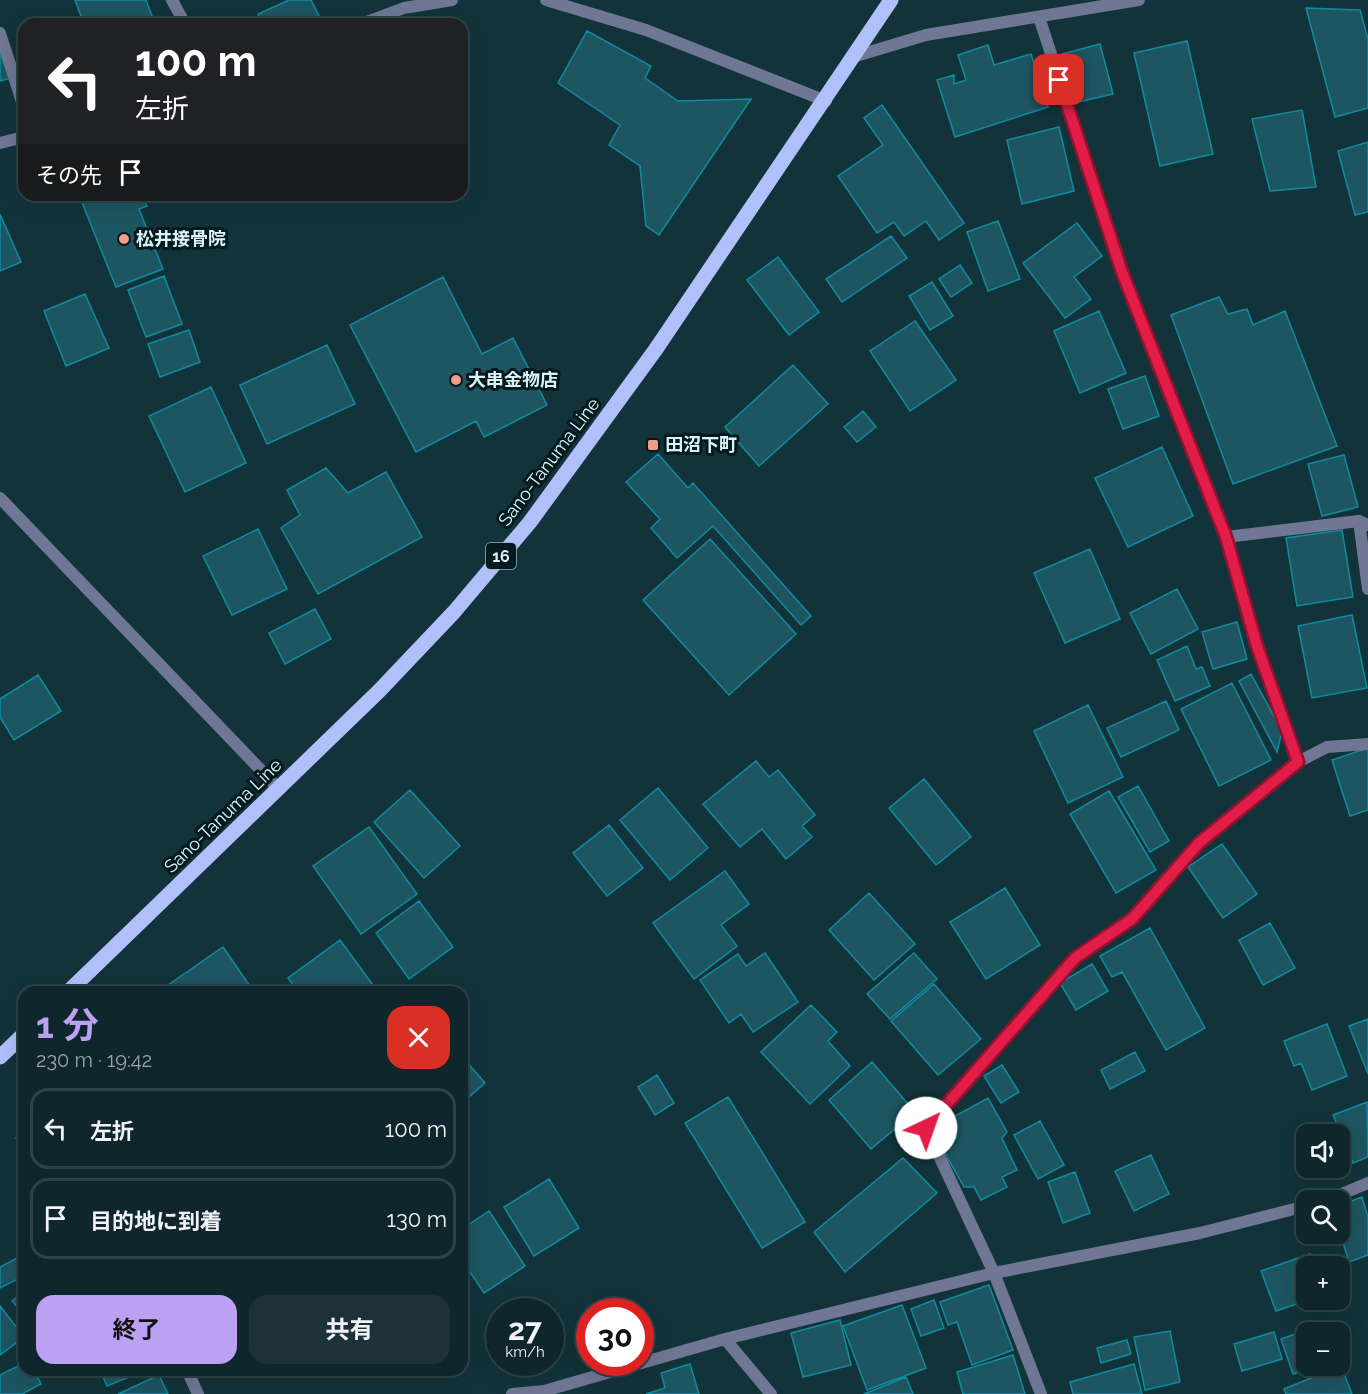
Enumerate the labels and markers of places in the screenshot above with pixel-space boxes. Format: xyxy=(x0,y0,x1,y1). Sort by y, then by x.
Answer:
pin xyxy=(1033,54,1084,105)
place label: 松井接骨院 xyxy=(136,228,226,249)
marker: 松井接骨院 xyxy=(117,232,131,246)
place label: 大串金物店 xyxy=(468,369,558,390)
marker: 大串金物店 xyxy=(449,373,463,387)
place label: 田沼下町 xyxy=(665,434,737,455)
marker: 田沼下町 xyxy=(646,438,660,452)

